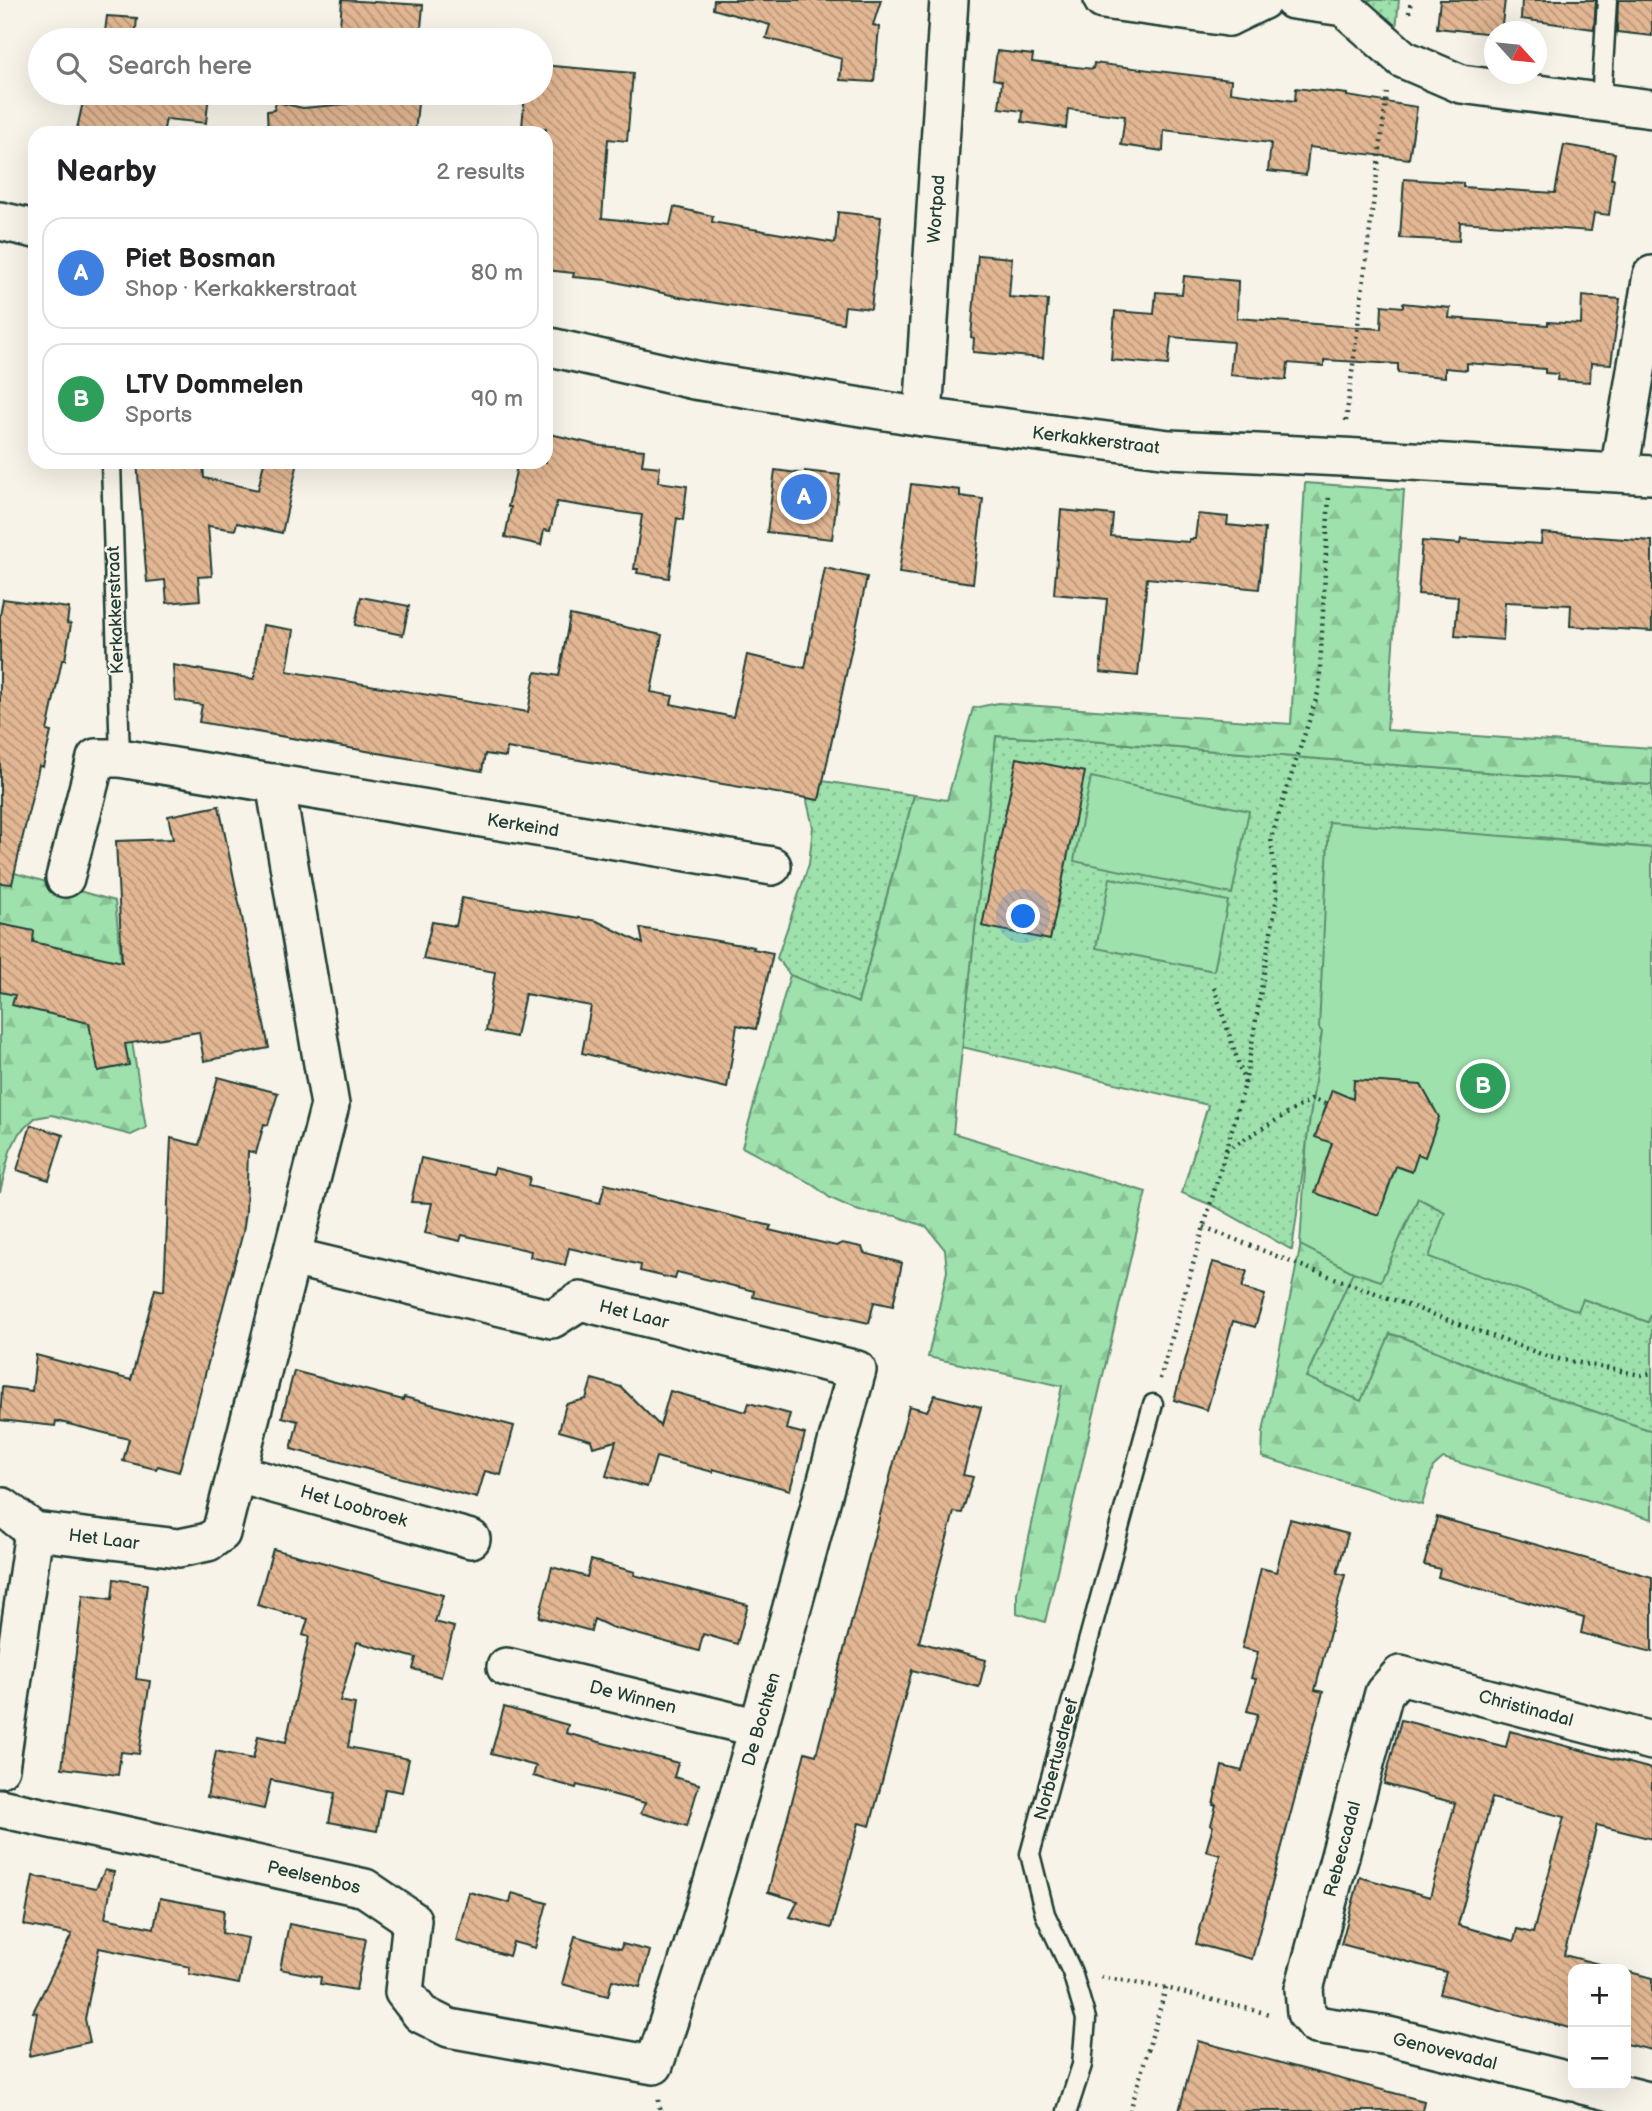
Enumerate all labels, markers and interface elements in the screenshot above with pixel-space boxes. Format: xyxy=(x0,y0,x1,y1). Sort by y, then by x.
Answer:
north arrow xyxy=(1484,21,1547,84)
search box xyxy=(28,28,553,105)
icon: search xyxy=(52,48,90,86)
text: Search here xyxy=(108,51,252,82)
text: Nearby xyxy=(56,154,156,190)
text: 2 results xyxy=(436,158,525,186)
street label: Wortpad xyxy=(924,174,949,244)
text: Piet Bosman xyxy=(125,244,276,275)
text: A xyxy=(74,259,88,287)
text: 80 m xyxy=(471,259,523,287)
text: Shop · Kerkakkerstraat xyxy=(125,275,357,303)
text: LTV Dommelen xyxy=(125,370,304,401)
text: B xyxy=(73,385,89,413)
text: 90 m xyxy=(471,385,523,413)
text: Sports xyxy=(125,401,192,429)
street label: Kerkakkerstraat xyxy=(1031,422,1161,459)
pin: A xyxy=(781,471,827,523)
street label: Kerkakkerstraat xyxy=(103,545,128,674)
street label: Kerkeind xyxy=(485,809,560,842)
your location xyxy=(1006,899,1040,933)
pin: B xyxy=(1460,1060,1506,1112)
street label: Het Laar xyxy=(597,1296,671,1333)
street label: Het Loobroek xyxy=(298,1481,410,1532)
street label: Het Laar xyxy=(67,1525,141,1554)
street label: De Bochten xyxy=(738,1670,785,1768)
street label: De Winnen xyxy=(587,1677,678,1718)
street label: Christinadal xyxy=(1476,1686,1575,1731)
street label: Norbertusdreef xyxy=(1030,1695,1083,1822)
street label: Rebeccadal xyxy=(1320,1799,1365,1899)
street label: Peelsenbos xyxy=(265,1857,363,1898)
map controls xyxy=(1568,1964,1631,2090)
button: + xyxy=(1568,1964,1631,2027)
button: − xyxy=(1568,2027,1631,2090)
street label: Genovevadal xyxy=(1391,2028,1499,2075)

